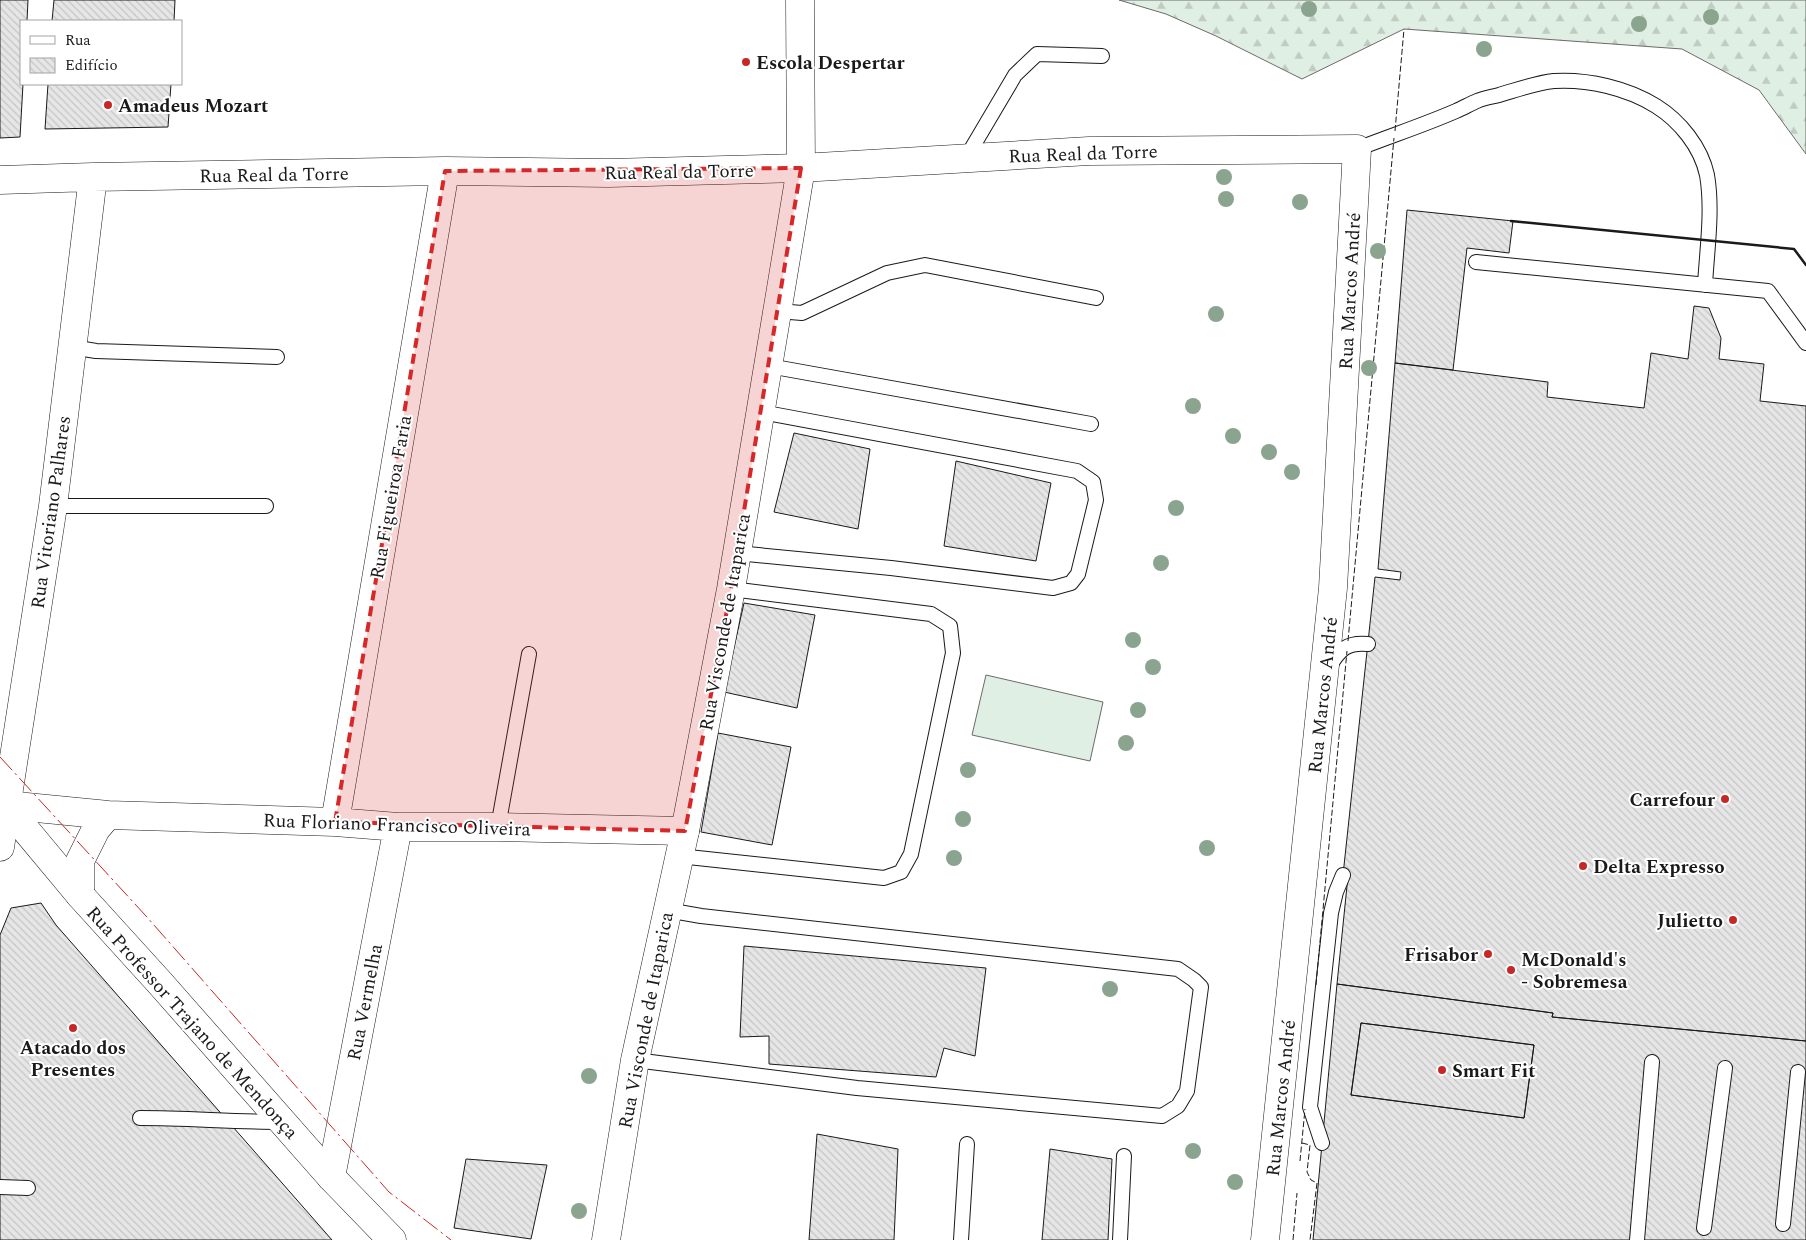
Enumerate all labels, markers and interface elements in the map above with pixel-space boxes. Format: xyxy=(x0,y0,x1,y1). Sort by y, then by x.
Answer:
legend xyxy=(20,20,182,85)
text: Rua xyxy=(65,29,91,52)
place label: Escola Despertar xyxy=(756,49,906,78)
text: Edifício xyxy=(65,54,118,77)
marker: Escola Despertar xyxy=(740,56,752,68)
place label: Amadeus Mozart xyxy=(118,92,268,121)
marker: Amadeus Mozart xyxy=(102,99,114,111)
street label: Rua Real da Torre xyxy=(1008,137,1158,172)
street label: Rua Real da Torre xyxy=(604,157,754,188)
street label: Rua Real da Torre xyxy=(199,160,349,191)
street label: Rua Marcos André xyxy=(1332,212,1369,370)
street label: Rua Figueiroa Faria xyxy=(363,412,420,582)
street label: Rua Vitoriano Palhares xyxy=(24,414,79,611)
street label: Rua Visconde de Itaparica xyxy=(692,510,759,733)
street label: Rua Marcos André xyxy=(1301,615,1346,775)
place label: Carrefour xyxy=(1630,786,1716,815)
marker: Carrefour xyxy=(1719,793,1731,805)
street label: Rua Floriano Francisco Oliveira xyxy=(263,806,532,845)
place label: Delta Expresso xyxy=(1593,853,1725,882)
marker: Delta Expresso xyxy=(1577,860,1589,872)
street label: Rua Professor Trajano de Mendonça xyxy=(79,900,305,1147)
place label: Julietto xyxy=(1657,907,1723,936)
street label: Rua Visconde de Itaparica xyxy=(611,909,682,1131)
marker: Julietto xyxy=(1727,914,1739,926)
street label: Rua Vermelha xyxy=(340,941,391,1063)
place label: Frisabor xyxy=(1404,941,1479,970)
place label: McDonald's - Sobremesa xyxy=(1521,946,1628,997)
marker: Frisabor xyxy=(1482,948,1494,960)
marker: McDonald's - Sobremesa xyxy=(1505,964,1517,976)
street label: Rua Marcos André xyxy=(1259,1018,1304,1178)
marker: Atacado dos Presentes xyxy=(67,1022,79,1034)
place label: Atacado dos Presentes xyxy=(20,1034,126,1085)
place label: Smart Fit xyxy=(1452,1057,1535,1086)
marker: Smart Fit xyxy=(1436,1064,1448,1076)

